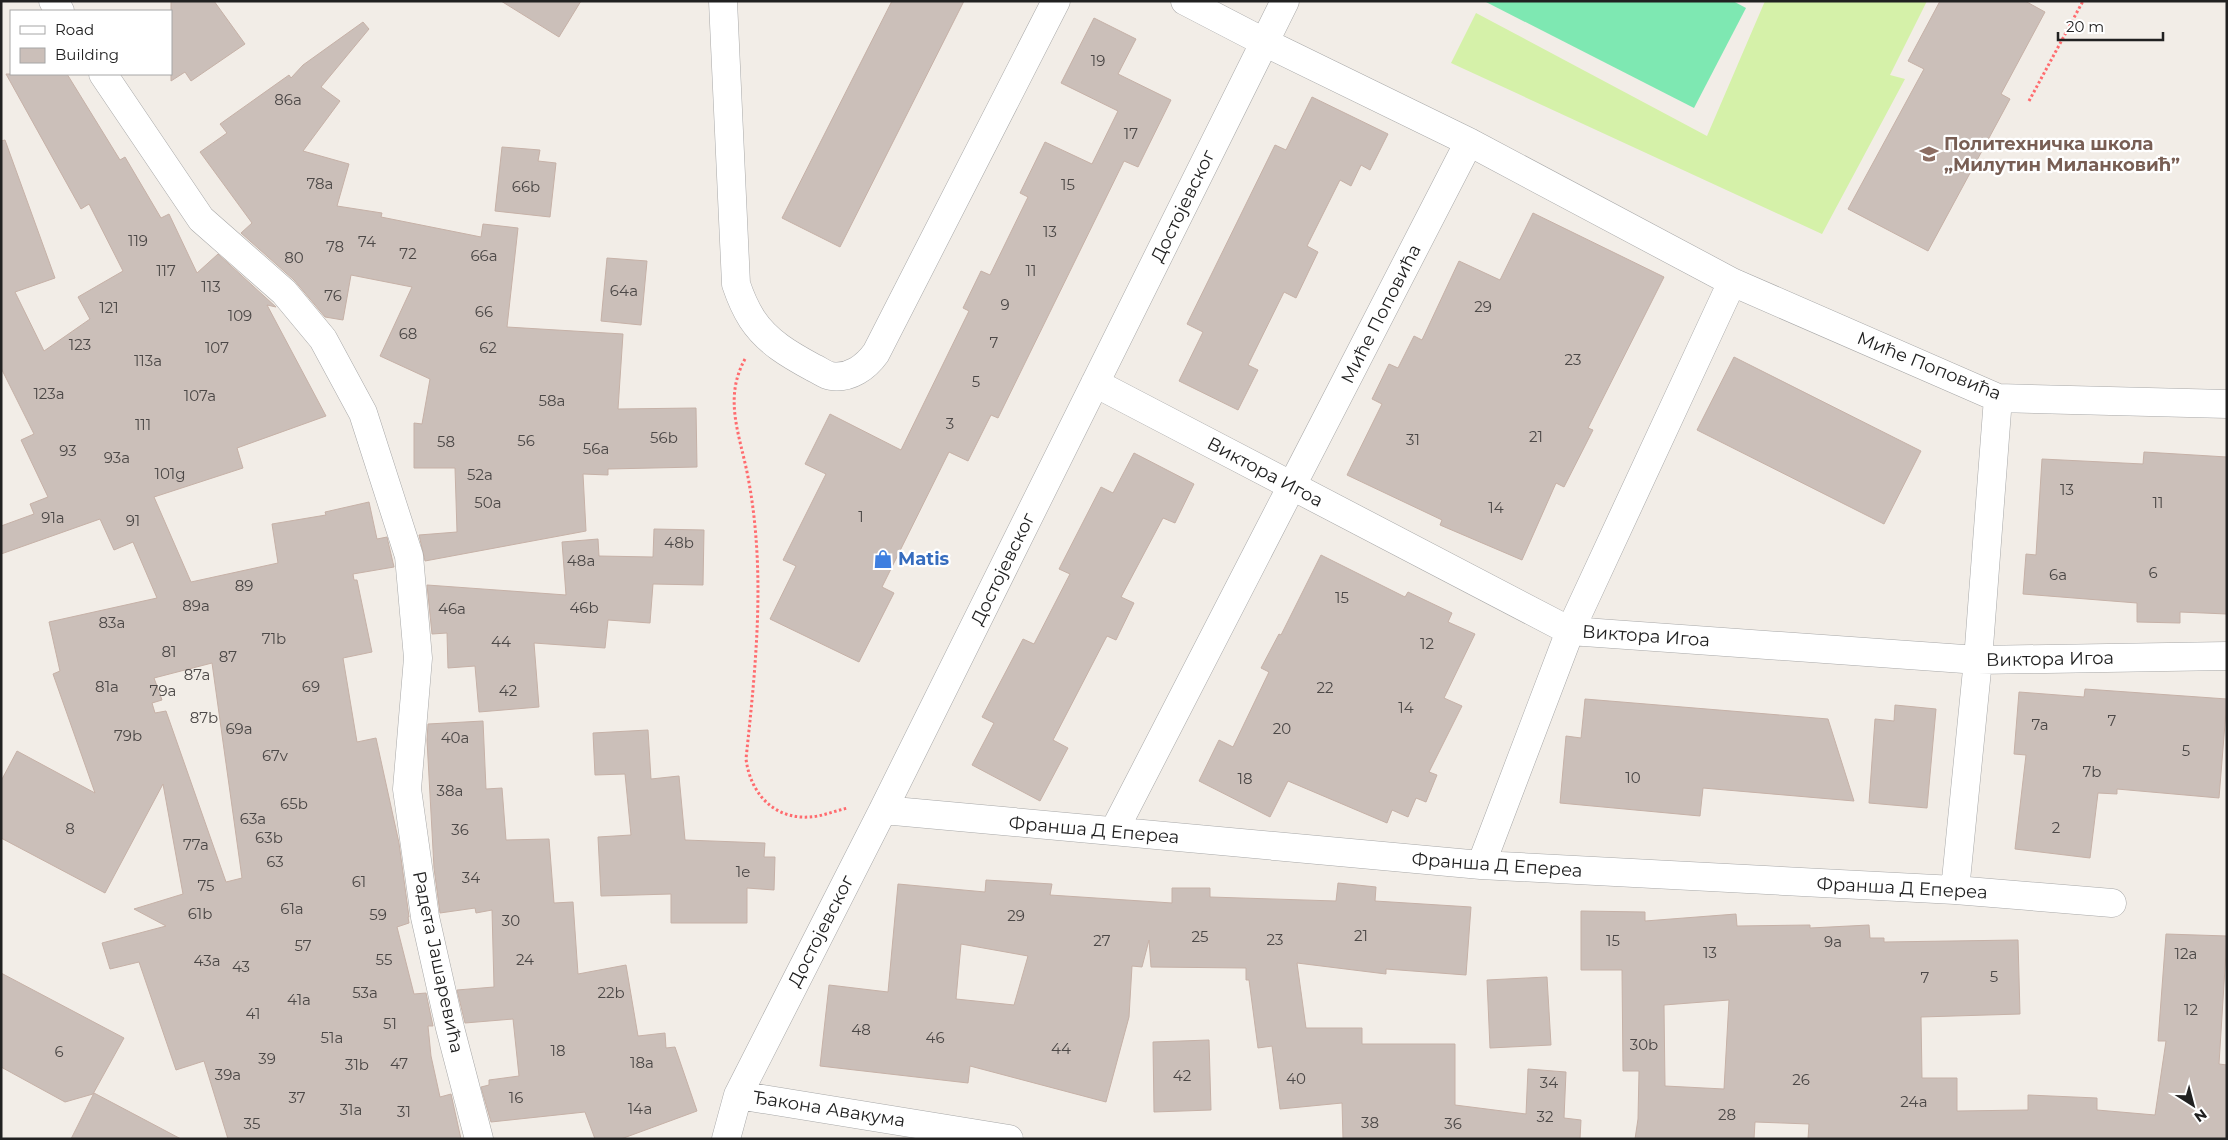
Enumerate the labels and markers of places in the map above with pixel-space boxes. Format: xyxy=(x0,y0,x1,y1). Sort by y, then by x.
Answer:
place label: Политехничка школа „Милутин Миланковић” xyxy=(1944,133,2180,176)
school or university icon: Политехничка школа „Милутин Миланковић” xyxy=(1918,143,1940,165)
shop icon: Matis xyxy=(872,548,894,570)
place label: Matis xyxy=(898,548,950,570)

